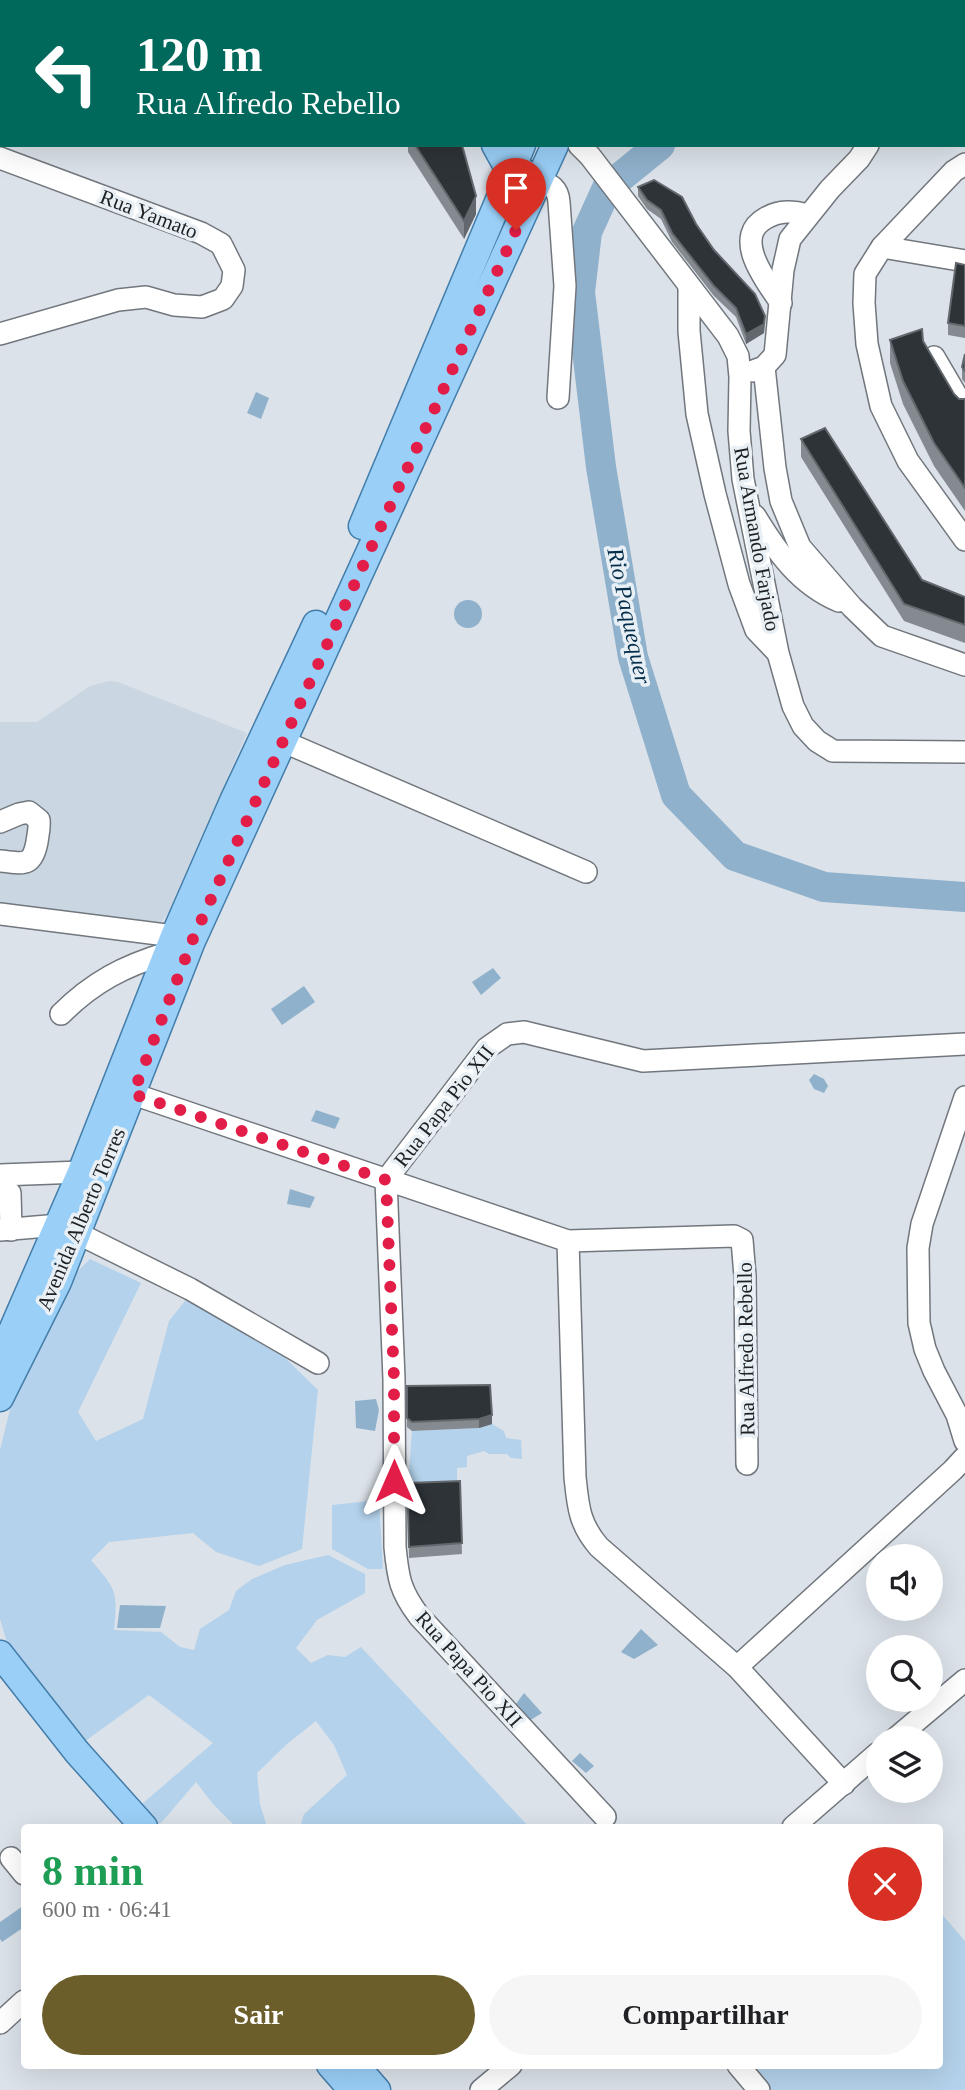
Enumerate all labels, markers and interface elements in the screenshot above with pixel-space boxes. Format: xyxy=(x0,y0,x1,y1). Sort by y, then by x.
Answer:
text: 120 m xyxy=(136,27,263,82)
icon: left xyxy=(21,28,112,119)
text: Rua Alfredo Rebello xyxy=(136,85,401,121)
pin xyxy=(486,158,546,230)
icon: arrive xyxy=(497,169,535,207)
street label: Rua Yamato xyxy=(97,184,201,244)
street label: Rua Armando Farjado xyxy=(729,445,785,633)
water label: Rio Paquequer xyxy=(602,545,656,687)
street label: Rua Papa Pio XII xyxy=(389,1040,499,1172)
street label: Avenida Alberto Torres xyxy=(32,1124,130,1314)
street label: Rua Alfredo Rebello xyxy=(732,1262,760,1436)
position arrow xyxy=(357,1444,431,1518)
map controls xyxy=(866,1544,943,1803)
button: sound xyxy=(866,1544,943,1621)
street label: Rua Papa Pio XII xyxy=(411,1606,527,1732)
button: search xyxy=(866,1635,943,1712)
button: layers xyxy=(866,1726,943,1803)
button: close xyxy=(848,1847,922,1921)
text: 8 min xyxy=(42,1848,144,1894)
text: 600 m · 06:41 xyxy=(42,1897,172,1922)
button: Sair xyxy=(42,1975,475,2055)
button: Compartilhar xyxy=(489,1975,922,2055)

